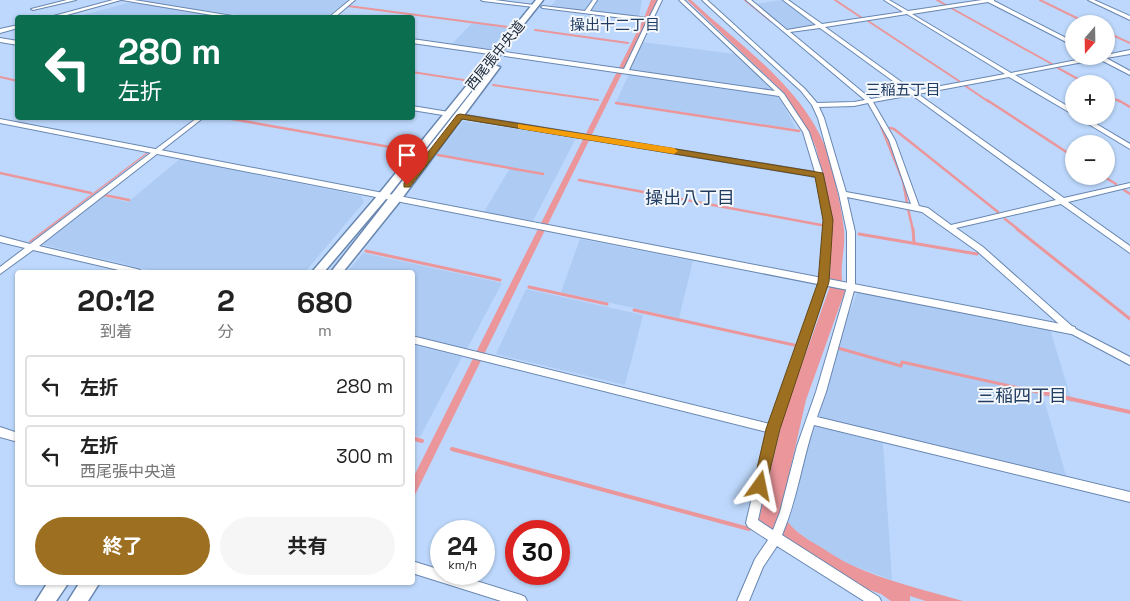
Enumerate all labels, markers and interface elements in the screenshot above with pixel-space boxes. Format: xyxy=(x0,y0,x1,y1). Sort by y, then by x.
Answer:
district label: 操出十二丁目 xyxy=(570,15,660,34)
north arrow xyxy=(1065,15,1115,65)
map controls xyxy=(1065,15,1115,185)
street label: 西尾張中央道 xyxy=(462,17,528,93)
text: 280 m xyxy=(118,30,221,74)
icon: left xyxy=(35,35,100,100)
button: + xyxy=(1065,75,1115,125)
text: 左折 xyxy=(118,77,162,105)
district label: 三稲五丁目 xyxy=(865,80,941,99)
pin xyxy=(386,134,428,185)
button: − xyxy=(1065,135,1115,185)
icon: arrive xyxy=(393,141,421,169)
district label: 操出八丁目 xyxy=(645,186,735,209)
text: 20:12 xyxy=(77,281,155,320)
text: 2 xyxy=(217,281,235,320)
text: 680 xyxy=(297,283,353,322)
text: m xyxy=(318,320,332,341)
text: 到着 xyxy=(100,321,132,342)
text: 分 xyxy=(218,321,234,342)
icon: left xyxy=(37,372,65,400)
text: 280 m xyxy=(336,374,393,399)
text: 左折 xyxy=(80,375,118,400)
district label: 三稲四丁目 xyxy=(977,384,1067,407)
text: 左折 xyxy=(80,433,118,458)
icon: left xyxy=(37,442,65,470)
text: 300 m xyxy=(336,444,393,469)
position arrow xyxy=(733,459,785,511)
text: 西尾張中央道 xyxy=(80,461,176,482)
button: 終了 xyxy=(35,517,210,575)
button: 共有 xyxy=(220,517,395,575)
speed limit sign: 30 xyxy=(505,520,570,585)
text: 24 xyxy=(447,530,478,562)
text: km/h xyxy=(448,557,477,573)

